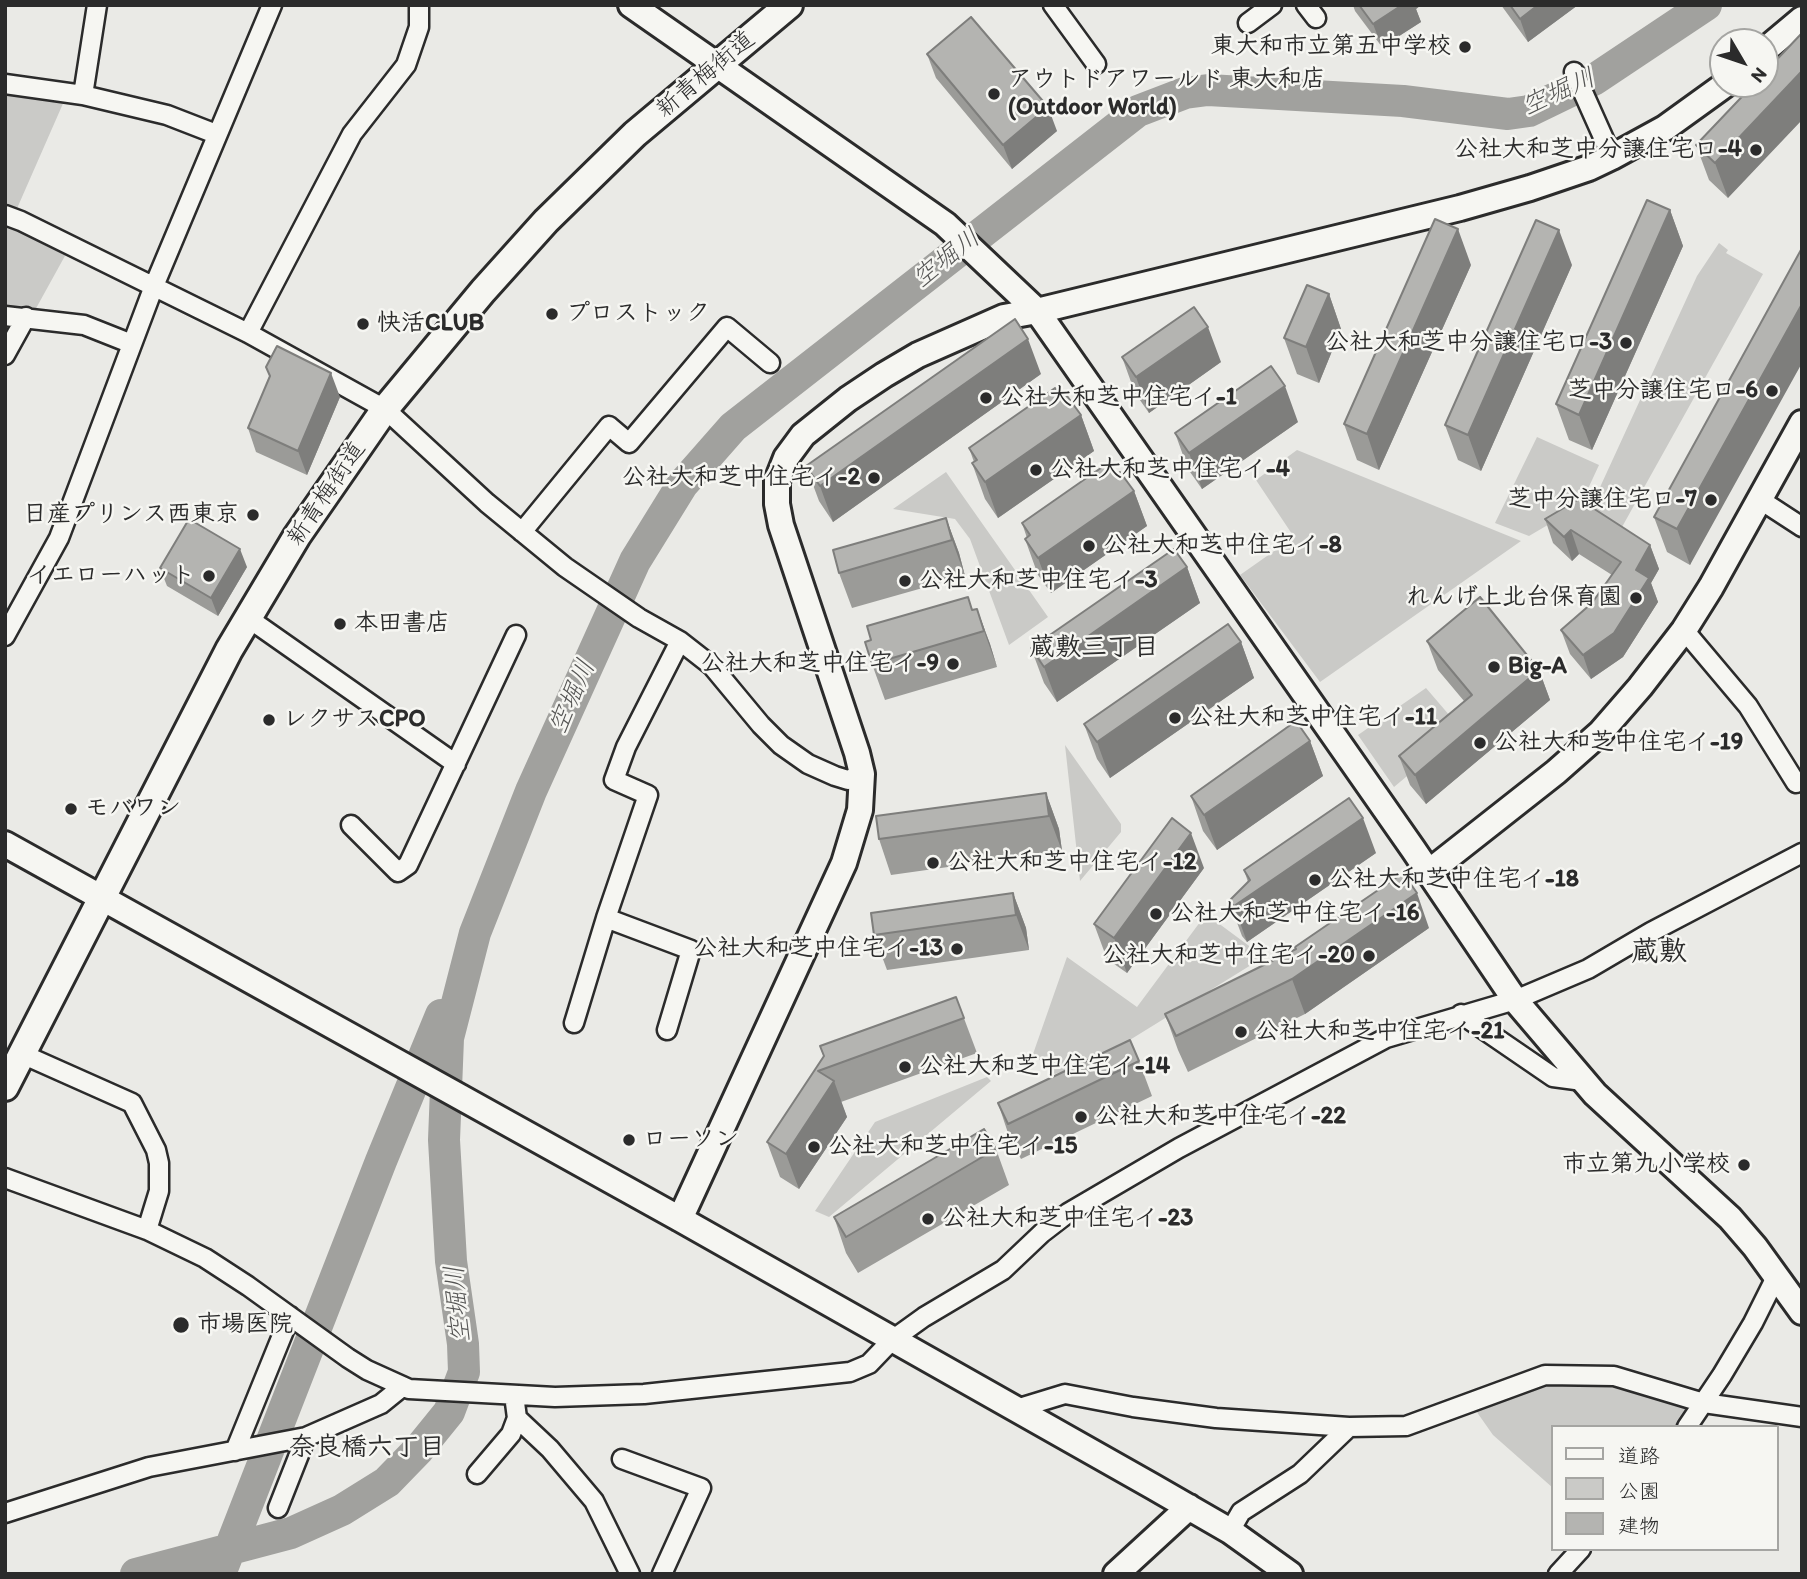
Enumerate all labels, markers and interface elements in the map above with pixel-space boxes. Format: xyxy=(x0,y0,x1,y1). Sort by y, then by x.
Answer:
street label: 新青梅街道 xyxy=(651,25,761,125)
north arrow xyxy=(1709,28,1779,98)
place label: 東大和市立第五中学校 xyxy=(1211,33,1451,61)
marker: 東大和市立第五中学校 xyxy=(1457,39,1473,55)
water label: 空堀川 xyxy=(1517,63,1601,123)
text: N xyxy=(1746,63,1772,87)
place label: アウトドアワールド 東大和店 (Outdoor World) xyxy=(1008,66,1325,122)
marker: アウトドアワールド 東大和店 (Outdoor World) xyxy=(986,86,1002,102)
place label: 公社大和芝中分譲住宅ロ-4 xyxy=(1454,136,1742,164)
marker: 公社大和芝中分譲住宅ロ-4 xyxy=(1748,142,1764,158)
water label: 空堀川 xyxy=(907,223,987,295)
place label: プロストック xyxy=(566,300,710,328)
marker: プロストック xyxy=(544,306,560,322)
place label: 快活CLUB xyxy=(377,310,484,338)
marker: 快活CLUB xyxy=(355,316,371,332)
place label: 公社大和芝中分譲住宅ロ-3 xyxy=(1325,329,1612,357)
marker: 公社大和芝中分譲住宅ロ-3 xyxy=(1618,335,1634,351)
place label: 芝中分譲住宅ロ-6 xyxy=(1568,377,1758,405)
marker: 芝中分譲住宅ロ-6 xyxy=(1764,383,1780,399)
place label: 公社大和芝中住宅イ-1 xyxy=(1000,384,1237,412)
marker: 公社大和芝中住宅イ-1 xyxy=(978,390,994,406)
street label: 新青梅街道 xyxy=(282,436,372,552)
place label: 公社大和芝中住宅イ-4 xyxy=(1050,456,1290,484)
marker: 公社大和芝中住宅イ-4 xyxy=(1028,462,1044,478)
place label: 公社大和芝中住宅イ-2 xyxy=(622,464,860,492)
marker: 公社大和芝中住宅イ-2 xyxy=(866,470,882,486)
place label: 芝中分譲住宅ロ-7 xyxy=(1507,486,1697,514)
marker: 芝中分譲住宅ロ-7 xyxy=(1703,492,1719,508)
place label: 日産プリンス西東京 xyxy=(23,501,239,529)
marker: 日産プリンス西東京 xyxy=(245,507,261,523)
place label: 公社大和芝中住宅イ-8 xyxy=(1103,532,1342,560)
marker: 公社大和芝中住宅イ-8 xyxy=(1081,538,1097,554)
place label: イエローハット xyxy=(27,562,195,590)
place label: 公社大和芝中住宅イ-3 xyxy=(919,567,1158,595)
marker: イエローハット xyxy=(201,568,217,584)
marker: 公社大和芝中住宅イ-3 xyxy=(897,573,913,589)
place label: れんげ上北台保育園 xyxy=(1406,584,1622,612)
marker: れんげ上北台保育園 xyxy=(1628,590,1644,606)
place label: 本田書店 xyxy=(354,610,450,638)
marker: 本田書店 xyxy=(332,616,348,632)
district label: 蔵敷三丁目 xyxy=(1029,632,1159,664)
place label: 公社大和芝中住宅イ-9 xyxy=(701,650,939,678)
place label: Big-A xyxy=(1508,653,1567,681)
water label: 空堀川 xyxy=(543,655,603,739)
marker: 公社大和芝中住宅イ-9 xyxy=(945,656,961,672)
marker: Big-A xyxy=(1486,659,1502,675)
place label: 公社大和芝中住宅イ-11 xyxy=(1189,704,1437,732)
place label: レクサスCPO xyxy=(283,706,426,734)
marker: 公社大和芝中住宅イ-11 xyxy=(1167,710,1183,726)
marker: レクサスCPO xyxy=(261,712,277,728)
place label: 公社大和芝中住宅イ-19 xyxy=(1494,729,1743,757)
marker: 公社大和芝中住宅イ-19 xyxy=(1472,735,1488,751)
place label: モバワン xyxy=(85,795,181,823)
marker: モバワン xyxy=(63,801,79,817)
place label: 公社大和芝中住宅イ-12 xyxy=(947,849,1196,877)
marker: 公社大和芝中住宅イ-12 xyxy=(925,855,941,871)
place label: 公社大和芝中住宅イ-18 xyxy=(1329,866,1579,894)
marker: 公社大和芝中住宅イ-18 xyxy=(1307,872,1323,888)
place label: 公社大和芝中住宅イ-16 xyxy=(1170,900,1419,928)
marker: 公社大和芝中住宅イ-16 xyxy=(1148,906,1164,922)
place label: 公社大和芝中住宅イ-13 xyxy=(693,935,943,963)
district label: 蔵敷 xyxy=(1631,936,1687,970)
marker: 公社大和芝中住宅イ-13 xyxy=(949,941,965,957)
place label: 公社大和芝中住宅イ-20 xyxy=(1102,942,1355,970)
marker: 公社大和芝中住宅イ-20 xyxy=(1361,948,1377,964)
place label: 公社大和芝中住宅イ-21 xyxy=(1255,1018,1504,1046)
marker: 公社大和芝中住宅イ-21 xyxy=(1233,1024,1249,1040)
place label: 公社大和芝中住宅イ-14 xyxy=(919,1053,1170,1081)
marker: 公社大和芝中住宅イ-14 xyxy=(897,1059,913,1075)
place label: 公社大和芝中住宅イ-22 xyxy=(1095,1103,1346,1131)
marker: 公社大和芝中住宅イ-22 xyxy=(1073,1109,1089,1125)
place label: ローソン xyxy=(643,1126,739,1154)
marker: ローソン xyxy=(621,1132,637,1148)
place label: 公社大和芝中住宅イ-15 xyxy=(828,1133,1077,1161)
marker: 公社大和芝中住宅イ-15 xyxy=(806,1139,822,1155)
place label: 市立第九小学校 xyxy=(1562,1151,1730,1179)
marker: 市立第九小学校 xyxy=(1736,1157,1752,1173)
place label: 公社大和芝中住宅イ-23 xyxy=(942,1205,1193,1233)
marker: 公社大和芝中住宅イ-23 xyxy=(920,1211,936,1227)
water label: 空堀川 xyxy=(440,1264,478,1344)
place label: 市場医院 xyxy=(197,1311,293,1339)
marker: 市場医院 xyxy=(171,1315,191,1335)
legend xyxy=(1552,1425,1779,1551)
district label: 奈良橋六丁目 xyxy=(289,1432,445,1464)
text: 道路 xyxy=(1618,1443,1660,1468)
text: 公園 xyxy=(1618,1478,1660,1503)
text: 建物 xyxy=(1618,1513,1660,1538)

